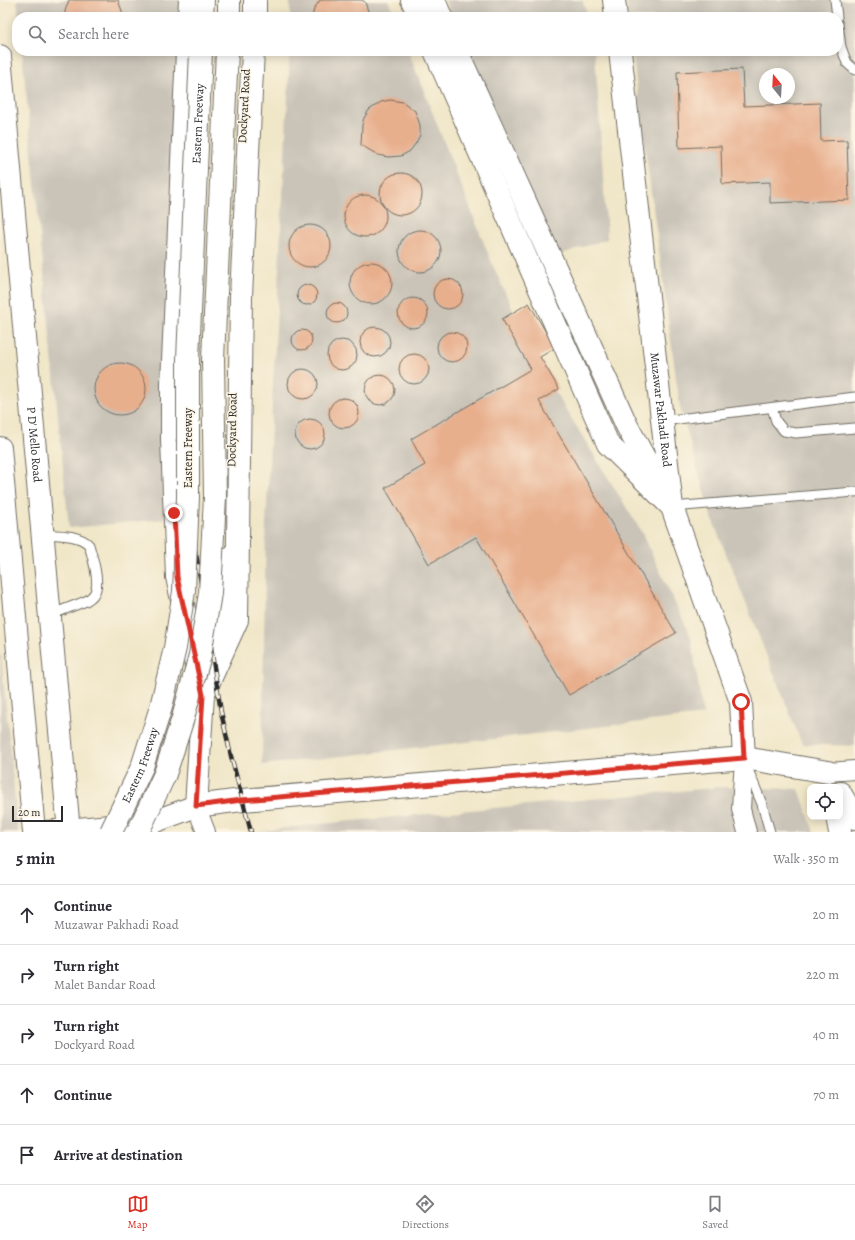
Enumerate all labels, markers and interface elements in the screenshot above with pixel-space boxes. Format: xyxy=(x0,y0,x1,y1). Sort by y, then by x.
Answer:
search box xyxy=(12,12,843,56)
icon: search xyxy=(26,23,48,45)
text: Search here xyxy=(58,24,129,44)
street label: Dockyard Road xyxy=(234,68,254,144)
north arrow xyxy=(759,68,795,104)
street label: Eastern Freeway xyxy=(188,82,208,164)
street label: Muzawar Pakhadi Road xyxy=(646,351,675,468)
street label: Dockyard Road xyxy=(223,392,241,467)
street label: P D' Mello Road xyxy=(23,406,46,484)
street label: Eastern Freeway xyxy=(180,407,196,488)
route end xyxy=(165,504,183,522)
route start xyxy=(732,693,750,711)
street label: Eastern Freeway xyxy=(118,725,162,806)
map controls xyxy=(807,784,843,820)
button: locate xyxy=(807,784,843,820)
scale bar xyxy=(12,804,63,823)
text: 20 m xyxy=(18,805,40,820)
text: 5 min xyxy=(16,847,55,870)
text: Walk · 350 m xyxy=(773,850,839,867)
text: Continue xyxy=(54,896,112,916)
icon: ahead xyxy=(16,904,38,926)
text: 20 m xyxy=(813,906,839,923)
text: Muzawar Pakhadi Road xyxy=(54,916,179,933)
text: Turn right xyxy=(54,956,119,976)
icon: right xyxy=(16,964,38,986)
text: 220 m xyxy=(806,966,839,983)
text: Malet Bandar Road xyxy=(54,976,155,993)
text: Turn right xyxy=(54,1016,119,1036)
icon: right xyxy=(16,1024,38,1046)
text: 40 m xyxy=(813,1026,839,1043)
text: Dockyard Road xyxy=(54,1036,135,1053)
icon: ahead xyxy=(16,1084,38,1106)
text: Continue xyxy=(54,1085,112,1105)
text: 70 m xyxy=(813,1086,839,1103)
icon: arrive xyxy=(16,1144,38,1166)
text: Arrive at destination xyxy=(54,1145,183,1165)
tab: Map xyxy=(127,1193,149,1232)
tab: Directions xyxy=(402,1193,449,1232)
tab: Saved xyxy=(702,1193,728,1232)

